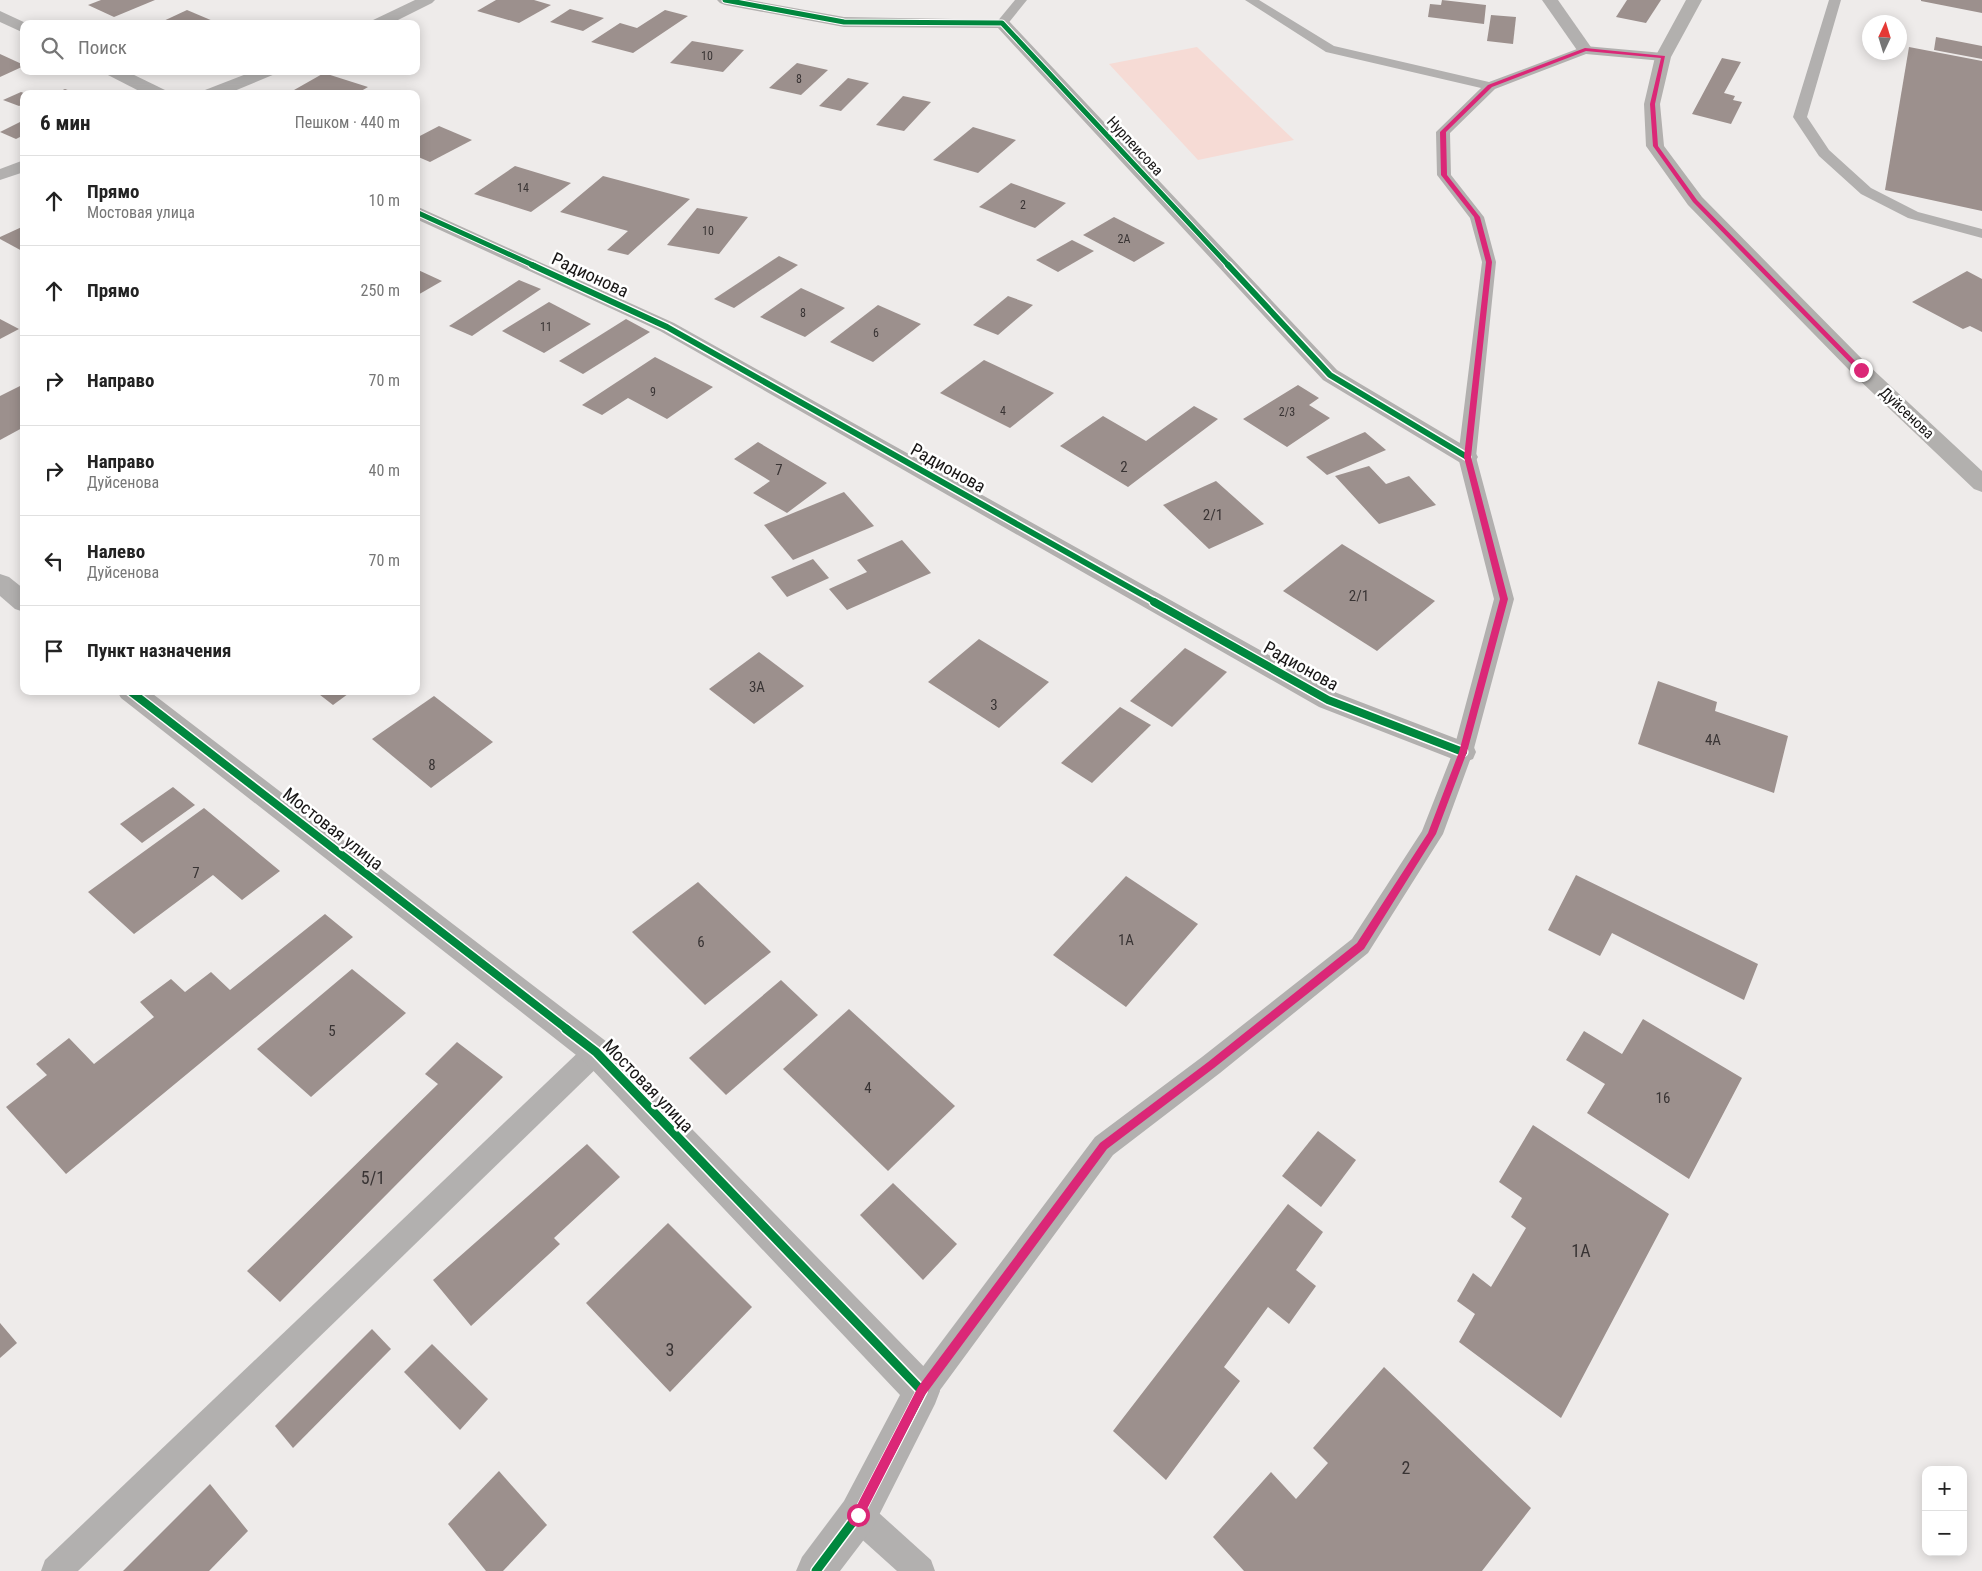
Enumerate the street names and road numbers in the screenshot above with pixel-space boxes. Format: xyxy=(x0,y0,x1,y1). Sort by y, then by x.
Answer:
street label: Нурпеисова xyxy=(1103,113,1167,179)
street label: Радионова xyxy=(549,248,632,301)
street label: Дуйсенова xyxy=(1876,383,1938,443)
street label: Радионова xyxy=(907,438,989,497)
street label: Радионова xyxy=(1260,636,1342,695)
street label: Мостовая улица xyxy=(279,783,388,874)
street label: Мостовая улица xyxy=(599,1035,698,1137)

